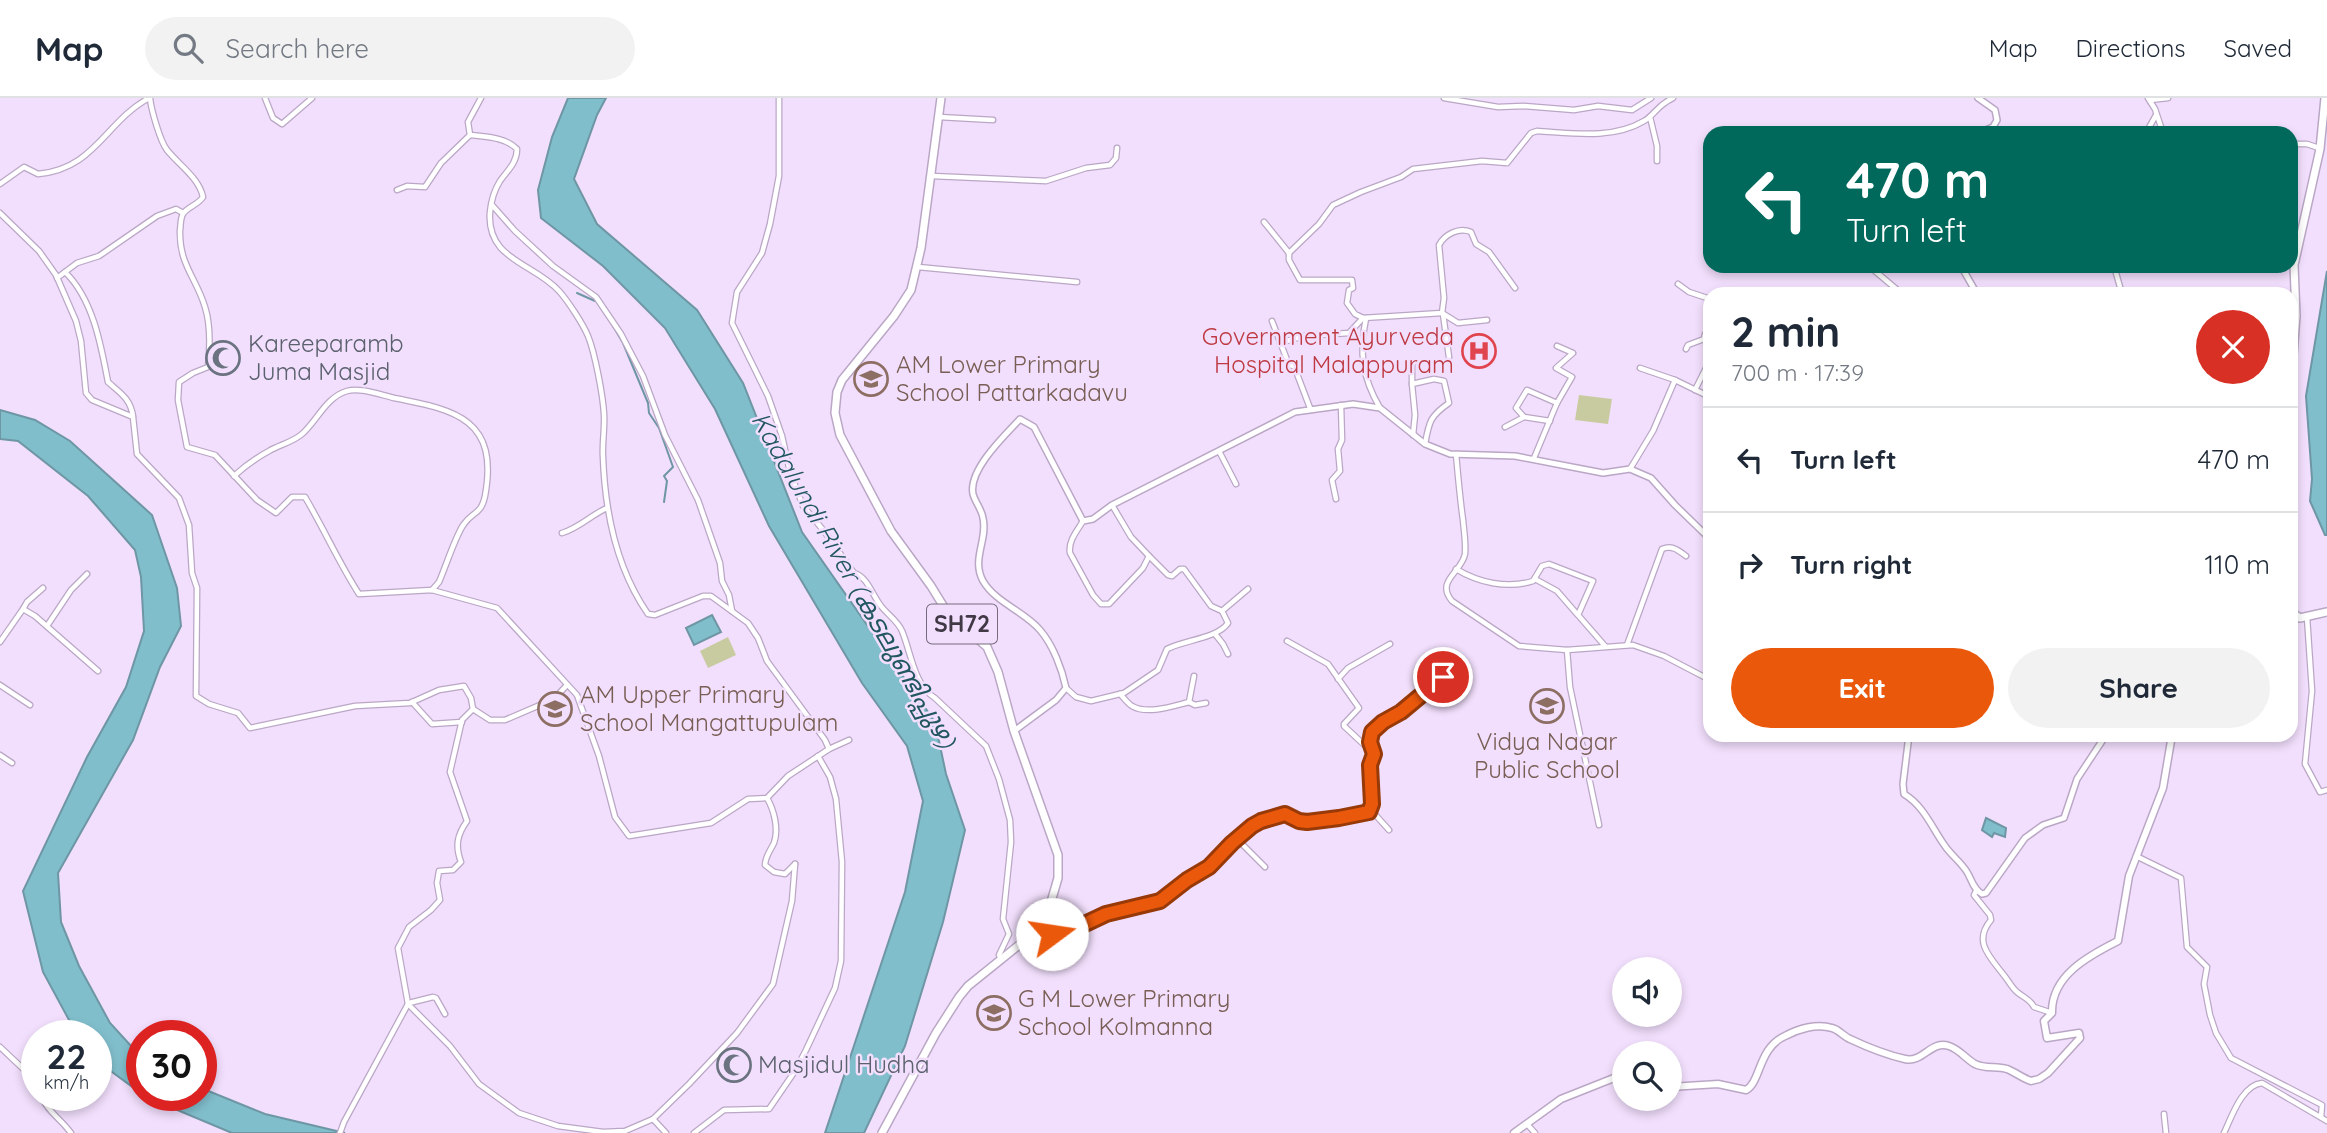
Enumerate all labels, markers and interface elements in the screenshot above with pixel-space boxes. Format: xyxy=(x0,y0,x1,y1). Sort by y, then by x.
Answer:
search box xyxy=(145,17,635,80)
text: Map xyxy=(35,28,103,69)
icon: search xyxy=(169,29,207,67)
text: Search here xyxy=(225,32,369,65)
text: Map xyxy=(1989,33,2038,63)
text: Directions xyxy=(2076,33,2186,63)
text: Saved xyxy=(2224,33,2292,63)
text: 470 m xyxy=(1846,149,1989,210)
icon: left xyxy=(1731,154,1822,245)
text: Turn left xyxy=(1846,210,1967,250)
text: 2 min xyxy=(1731,305,1840,358)
button: close xyxy=(2196,310,2270,384)
place label: Government Ayurveda Hospital Malappuram xyxy=(1202,321,1454,379)
place label: Kareeparamb Juma Masjid xyxy=(248,328,404,386)
hospital icon: Government Ayurveda Hospital Malappuram xyxy=(1460,332,1498,370)
mosque icon: Kareeparamb Juma Masjid xyxy=(204,339,242,377)
place label: AM Lower Primary School Pattarkadavu xyxy=(896,349,1128,407)
text: 700 m · 17:39 xyxy=(1731,358,1864,387)
school or university icon: AM Lower Primary School Pattarkadavu xyxy=(852,360,890,398)
water label: Kadalundi River (കടലുണ്ടിപ്പുഴ) xyxy=(743,406,965,756)
icon: left xyxy=(1731,441,1769,479)
text: Turn left xyxy=(1790,443,1897,476)
text: 470 m xyxy=(2197,443,2270,476)
icon: right xyxy=(1731,546,1769,584)
text: Turn right xyxy=(1790,548,1912,581)
text: 110 m xyxy=(2204,548,2270,581)
road number: SH72 xyxy=(927,604,997,644)
pin xyxy=(1413,647,1473,707)
button: Exit xyxy=(1731,648,1994,728)
button: Share xyxy=(2008,648,2270,728)
icon: arrive xyxy=(1424,658,1462,696)
place label: AM Upper Primary School Mangattupulam xyxy=(580,679,838,737)
school or university icon: Vidya Nagar Public School xyxy=(1528,687,1566,725)
school or university icon: AM Upper Primary School Mangattupulam xyxy=(536,690,574,728)
place label: Vidya Nagar Public School xyxy=(1474,726,1620,784)
position arrow xyxy=(1015,897,1089,971)
map controls xyxy=(1612,957,1682,1111)
button: sound xyxy=(1612,957,1682,1027)
place label: G M Lower Primary School Kolmanna xyxy=(1018,983,1230,1041)
school or university icon: G M Lower Primary School Kolmanna xyxy=(975,994,1013,1032)
speed limit sign: 30 xyxy=(126,1020,217,1111)
text: 22 xyxy=(47,1034,86,1078)
button: search xyxy=(1612,1041,1682,1111)
mosque icon: Masjidul Hudha xyxy=(715,1046,753,1084)
place label: Masjidul Hudha xyxy=(758,1049,930,1079)
text: km/h xyxy=(44,1071,89,1094)

